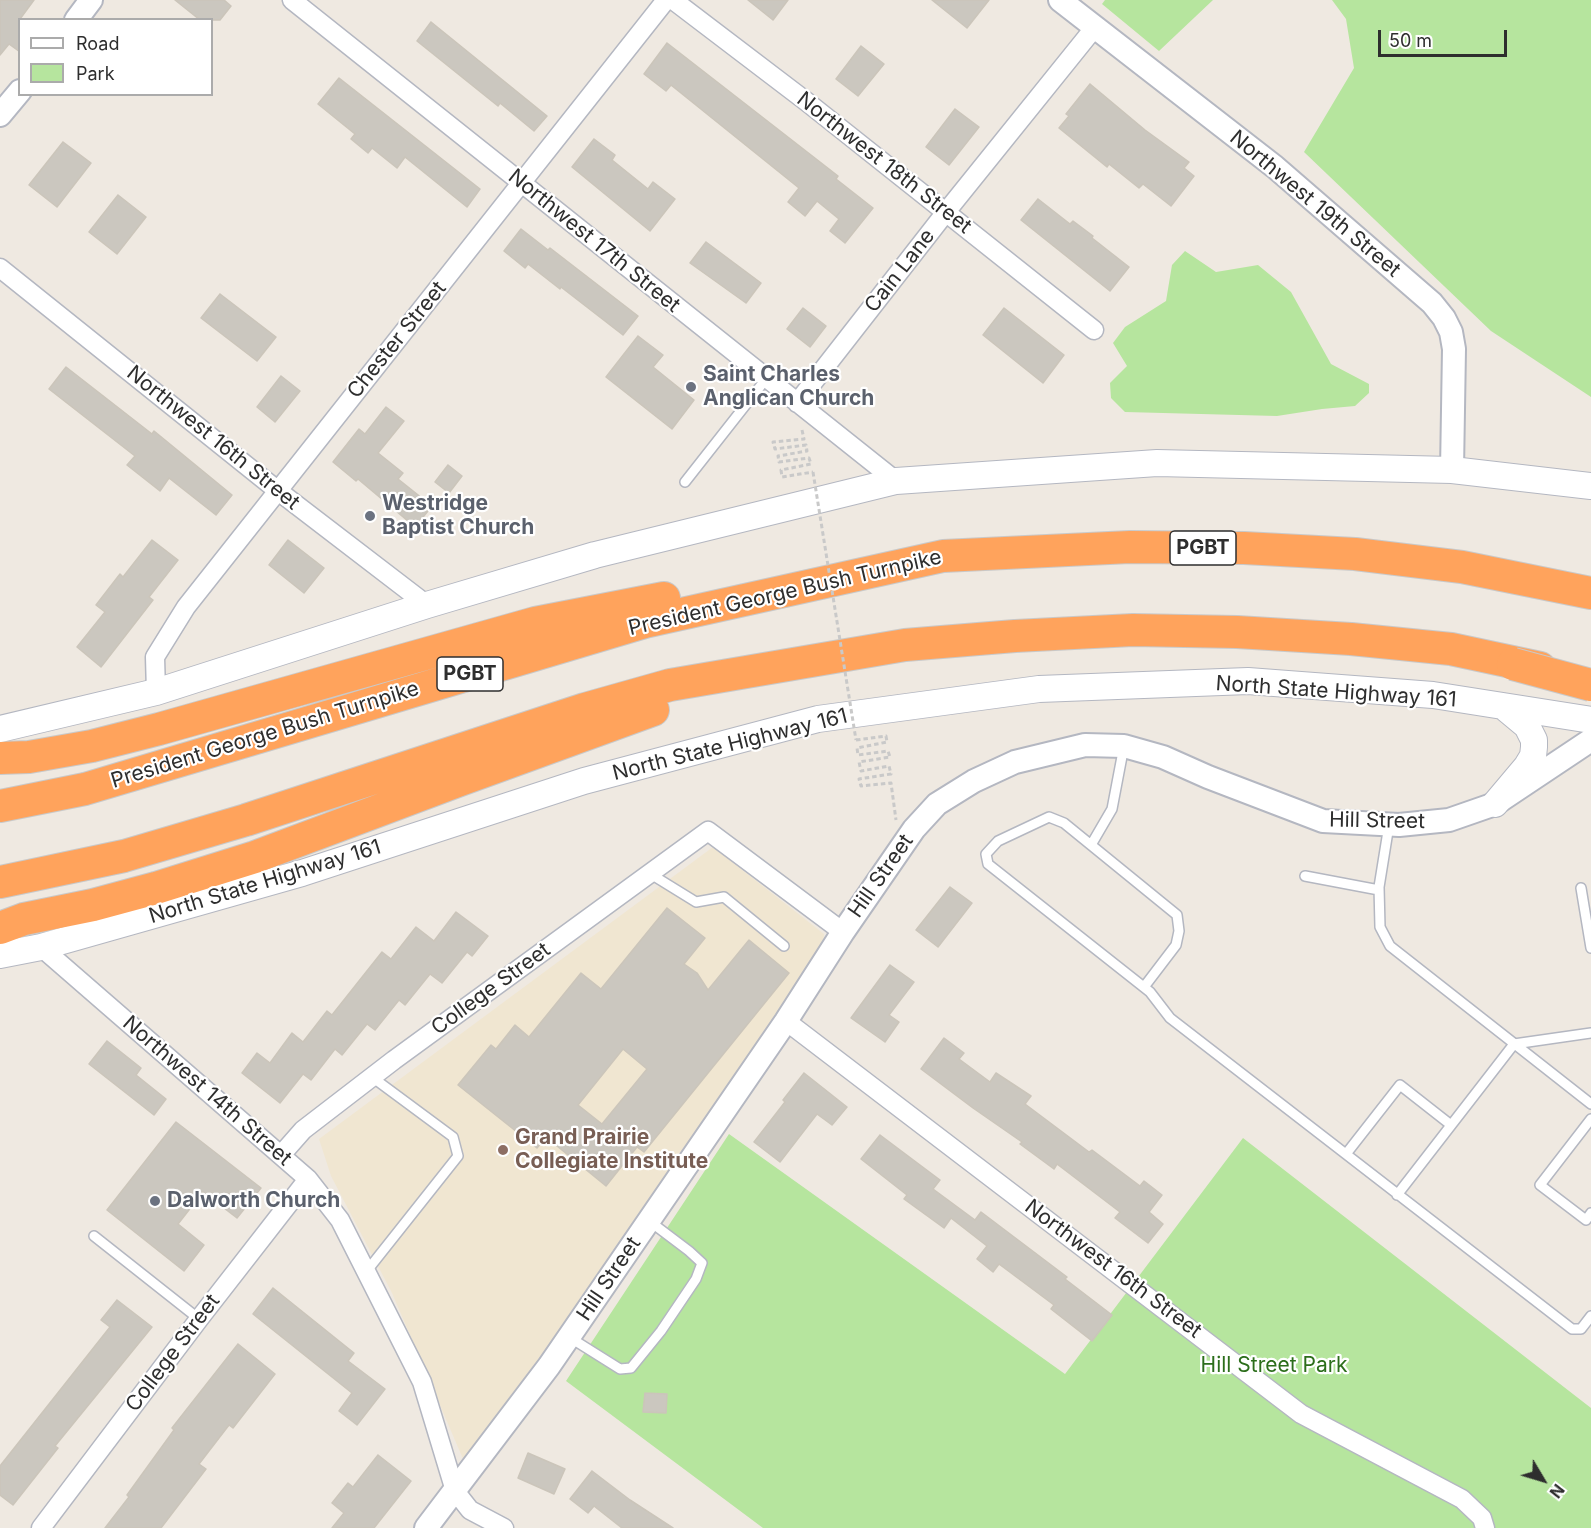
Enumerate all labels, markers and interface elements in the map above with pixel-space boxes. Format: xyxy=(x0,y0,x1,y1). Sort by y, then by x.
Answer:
legend xyxy=(18,18,213,96)
scale bar xyxy=(1381,18,1510,56)
text: 50 m xyxy=(1389,30,1432,51)
text: Road xyxy=(76,33,119,54)
text: Park xyxy=(76,63,115,84)
street label: Northwest 18th Street xyxy=(792,87,976,239)
street label: Northwest 19th Street xyxy=(1224,125,1406,283)
street label: Northwest 17th Street xyxy=(503,164,685,318)
street label: Cain Lane xyxy=(860,224,940,318)
street label: Chester Street xyxy=(342,276,452,404)
street label: Northwest 16th Street xyxy=(122,361,304,515)
place label: Saint Charles Anglican Church xyxy=(703,362,874,412)
marker: Saint Charles Anglican Church xyxy=(684,380,698,394)
place label: Westridge Baptist Church xyxy=(382,491,534,541)
marker: Westridge Baptist Church xyxy=(363,509,377,523)
road number: PGBT xyxy=(1170,531,1236,565)
street label: President George Bush Turnpike xyxy=(626,545,944,641)
road number: PGBT xyxy=(437,657,503,691)
street label: North State Highway 161 xyxy=(1215,671,1457,713)
street label: President George Bush Turnpike xyxy=(108,676,422,794)
street label: North State Highway 161 xyxy=(610,704,850,786)
street label: Hill Street xyxy=(1329,808,1425,834)
street label: Hill Street xyxy=(843,829,919,923)
street label: North State Highway 161 xyxy=(146,835,384,929)
street label: College Street xyxy=(427,937,555,1041)
street label: Northwest 14th Street xyxy=(117,1011,297,1171)
place label: Grand Prairie Collegiate Institute xyxy=(515,1125,708,1175)
marker: Grand Prairie Collegiate Institute xyxy=(496,1143,510,1157)
place label: Dalworth Church xyxy=(167,1188,340,1214)
marker: Dalworth Church xyxy=(148,1194,162,1208)
street label: Northwest 16th Street xyxy=(1020,1194,1206,1344)
street label: Hill Street xyxy=(572,1232,646,1326)
street label: College Street xyxy=(121,1289,225,1417)
park label: Hill Street Park xyxy=(1201,1353,1347,1379)
north arrow xyxy=(1513,1450,1573,1510)
text: N xyxy=(1546,1480,1569,1502)

